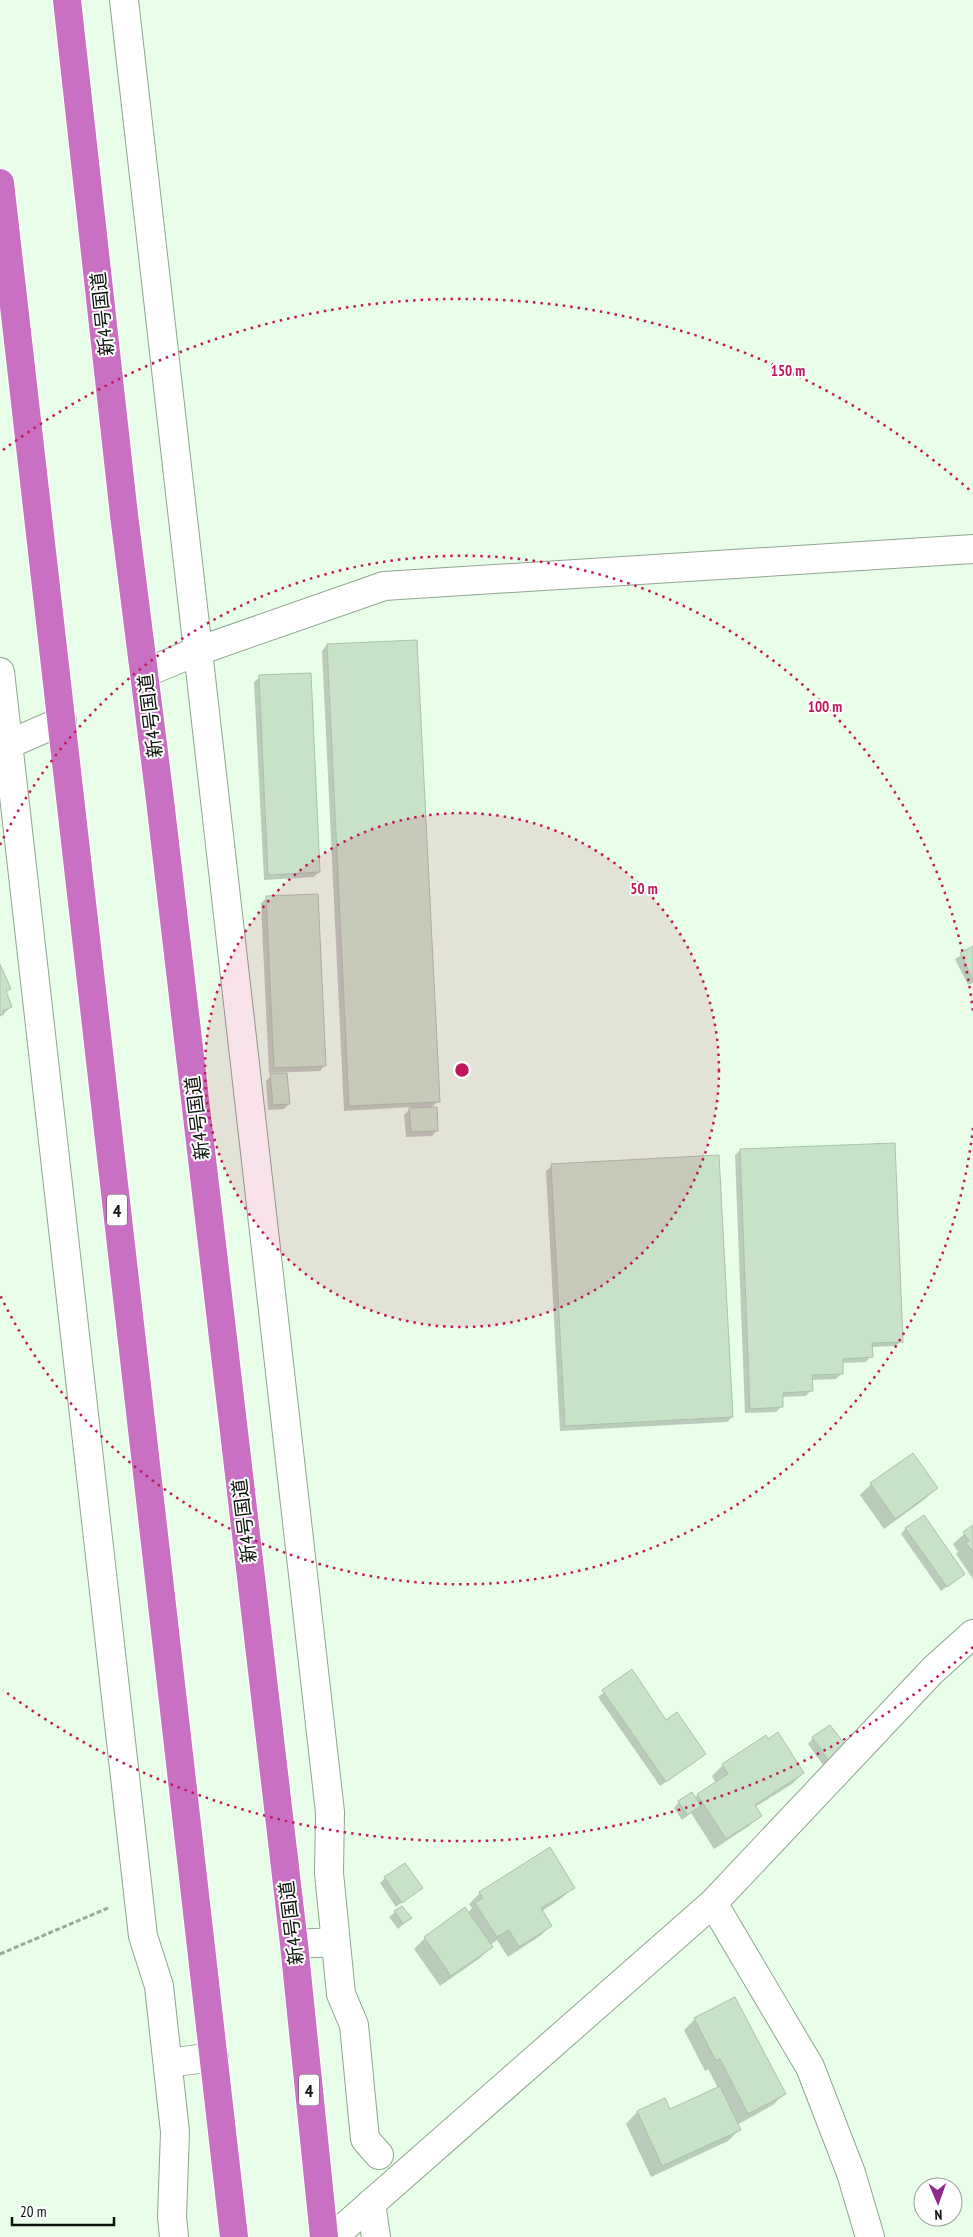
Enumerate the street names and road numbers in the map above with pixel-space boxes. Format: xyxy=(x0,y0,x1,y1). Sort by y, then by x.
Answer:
street label: 新4号国道 xyxy=(86,271,118,357)
street label: 新4号国道 xyxy=(133,673,167,759)
street label: 新4号国道 xyxy=(180,1075,214,1161)
road number: 4 xyxy=(107,1194,127,1226)
street label: 新4号国道 xyxy=(227,1478,261,1564)
street label: 新4号国道 xyxy=(274,1880,308,1966)
road number: 4 xyxy=(299,2074,319,2106)

